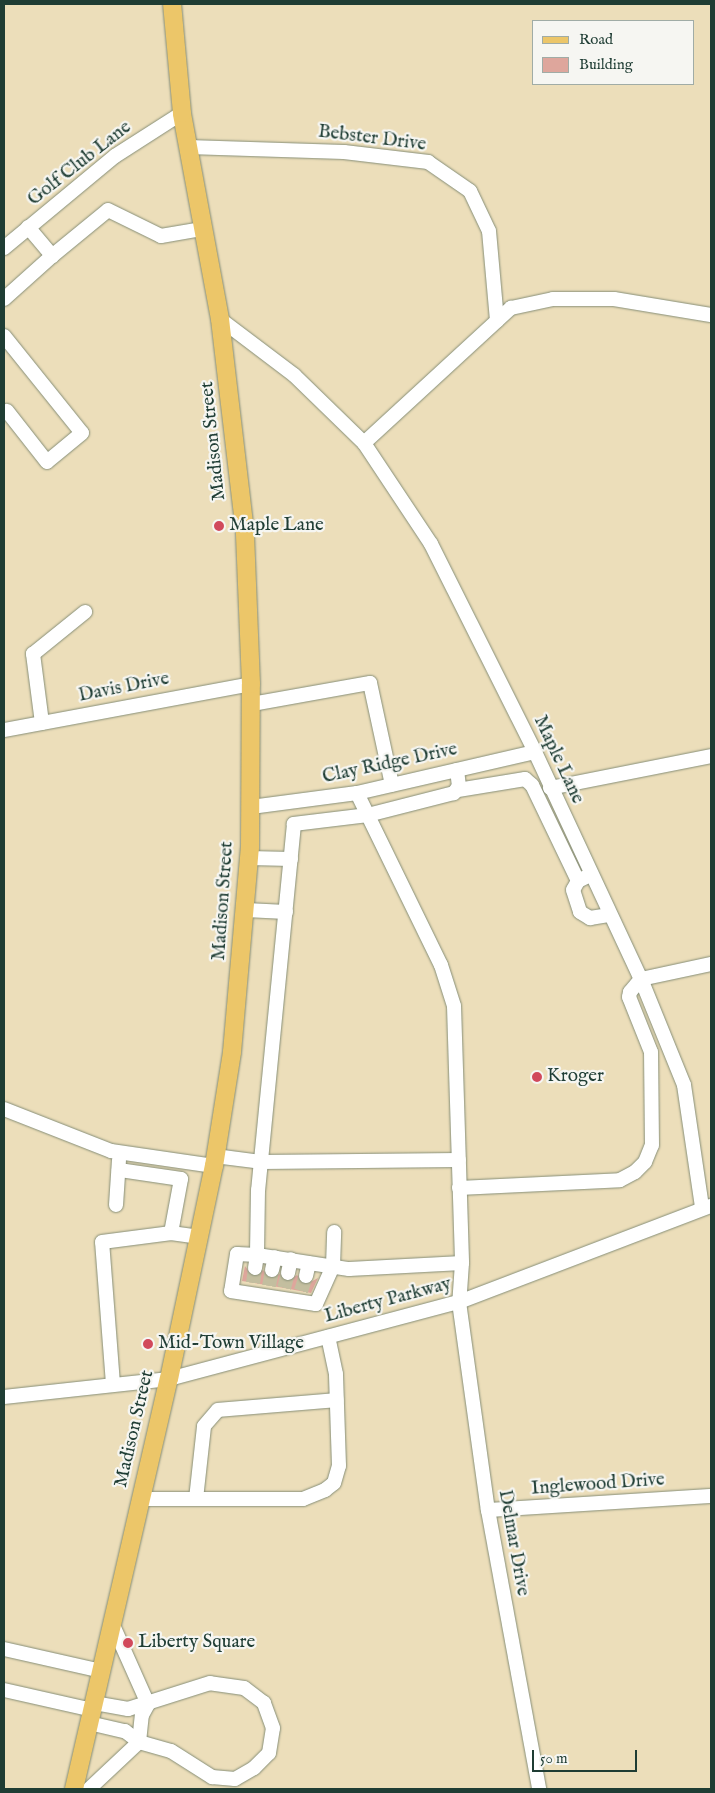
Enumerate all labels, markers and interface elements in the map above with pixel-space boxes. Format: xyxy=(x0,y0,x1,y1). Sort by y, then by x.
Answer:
legend xyxy=(532,20,695,85)
text: Road xyxy=(579,30,613,49)
text: Building xyxy=(579,55,633,74)
street label: Golf Club Lane xyxy=(24,117,136,211)
street label: Bebster Drive xyxy=(317,121,427,157)
street label: Madison Street xyxy=(196,380,232,502)
place label: Maple Lane xyxy=(229,515,324,537)
marker: Maple Lane xyxy=(213,520,225,532)
street label: Davis Drive xyxy=(77,668,171,708)
street label: Maple Lane xyxy=(528,712,588,808)
street label: Clay Ridge Drive xyxy=(321,739,459,789)
street label: Madison Street xyxy=(208,841,240,961)
place label: Kroger xyxy=(547,1066,604,1088)
marker: Kroger xyxy=(531,1071,543,1083)
street label: Liberty Parkway xyxy=(322,1273,454,1329)
place label: Mid-Town Village xyxy=(158,1333,304,1355)
marker: Mid-Town Village xyxy=(142,1338,154,1350)
street label: Madison Street xyxy=(110,1368,160,1490)
street label: Inglewood Drive xyxy=(530,1469,666,1501)
street label: Delmar Drive xyxy=(492,1488,534,1598)
place label: Liberty Square xyxy=(138,1632,255,1654)
marker: Liberty Square xyxy=(122,1637,134,1649)
scale bar xyxy=(535,1740,640,1772)
text: 50 m xyxy=(540,1749,568,1768)

